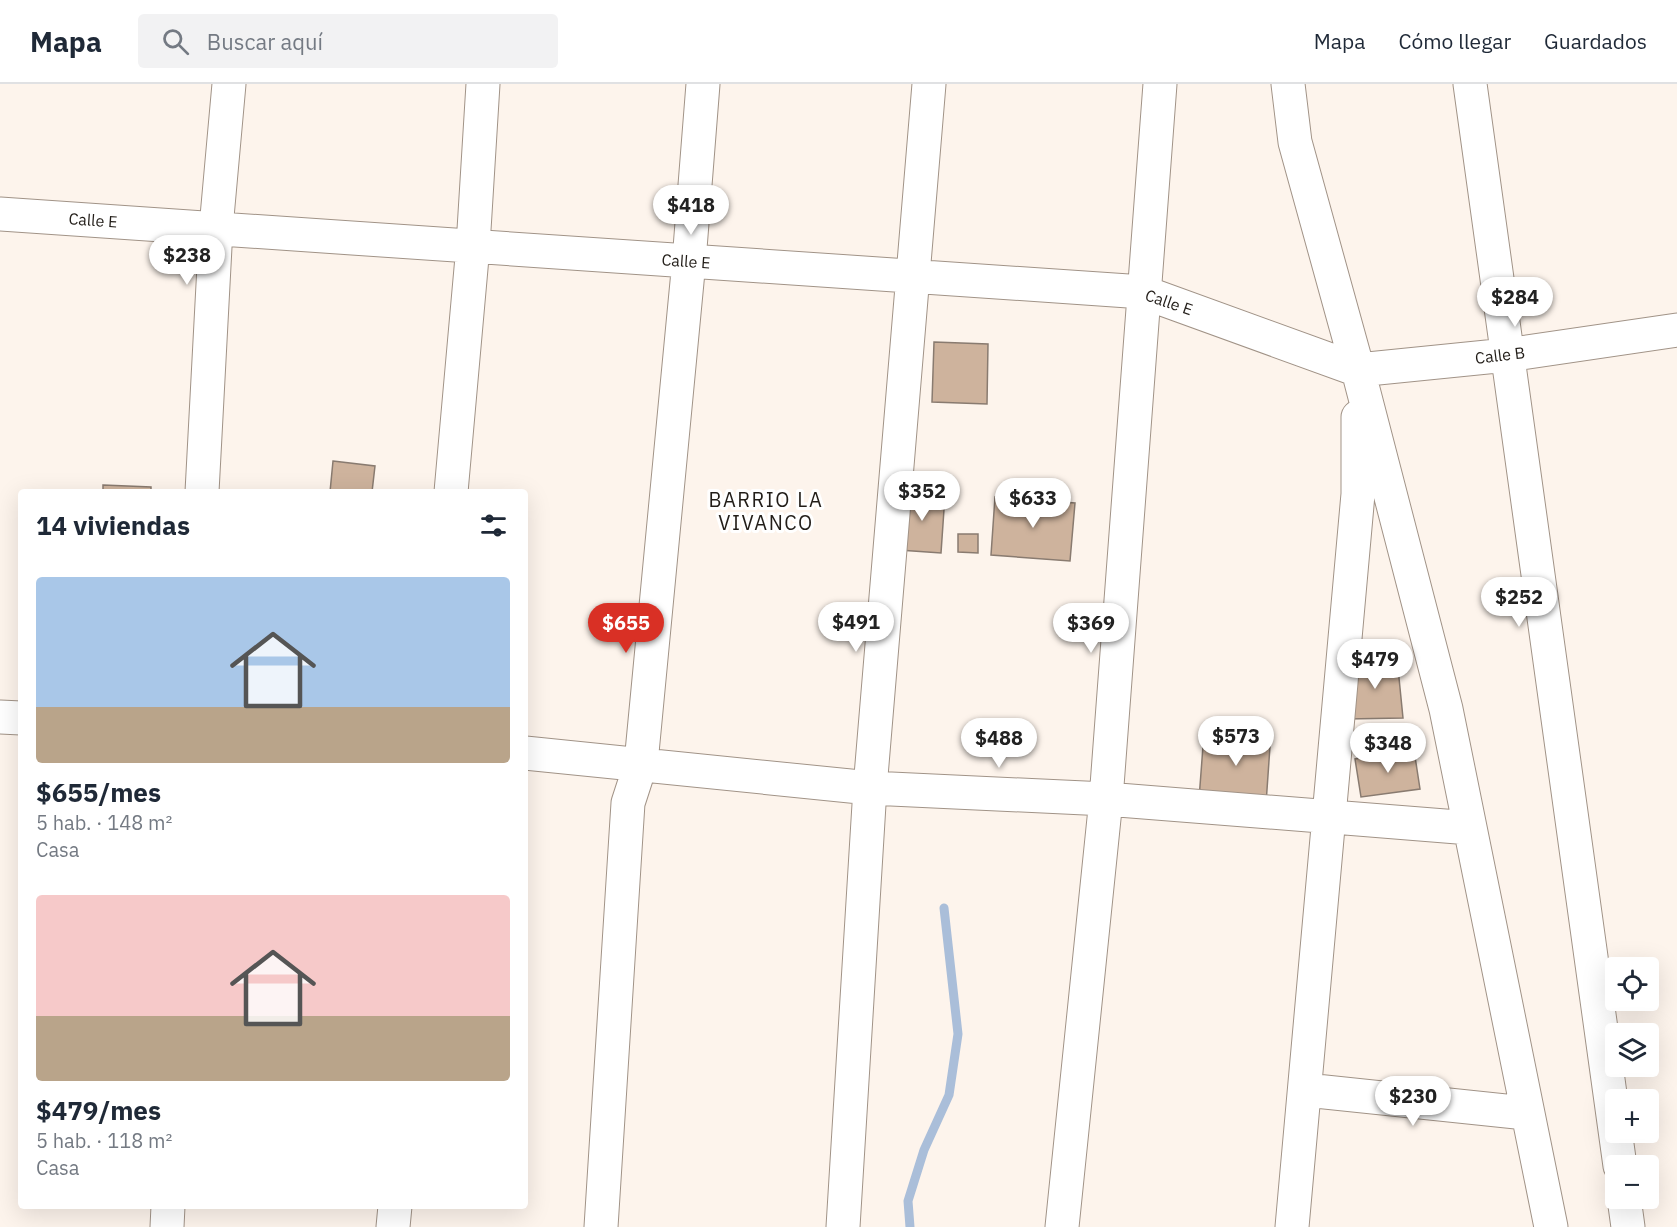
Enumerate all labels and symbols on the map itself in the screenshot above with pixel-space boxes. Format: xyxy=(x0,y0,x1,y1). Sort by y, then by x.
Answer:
pin: $418 xyxy=(655,185,727,236)
street label: Calle E xyxy=(68,208,118,232)
pin: $238 xyxy=(151,235,223,286)
street label: Calle E xyxy=(661,249,711,273)
pin: $284 xyxy=(1479,277,1551,328)
street label: Calle E xyxy=(1143,285,1195,319)
street label: Calle B xyxy=(1474,342,1526,368)
pin: $352 xyxy=(886,471,958,522)
pin: $633 xyxy=(997,478,1069,529)
district label: BARRIO LA VIVANCO xyxy=(709,486,823,536)
pin: $252 xyxy=(1483,577,1555,628)
pin: $491 xyxy=(820,602,892,653)
pin: $655 xyxy=(590,603,662,654)
pin: $369 xyxy=(1055,603,1127,654)
pin: $479 xyxy=(1339,639,1411,690)
pin: $573 xyxy=(1200,716,1272,767)
pin: $488 xyxy=(963,718,1035,769)
pin: $348 xyxy=(1352,723,1424,774)
pin: $230 xyxy=(1377,1076,1449,1127)

